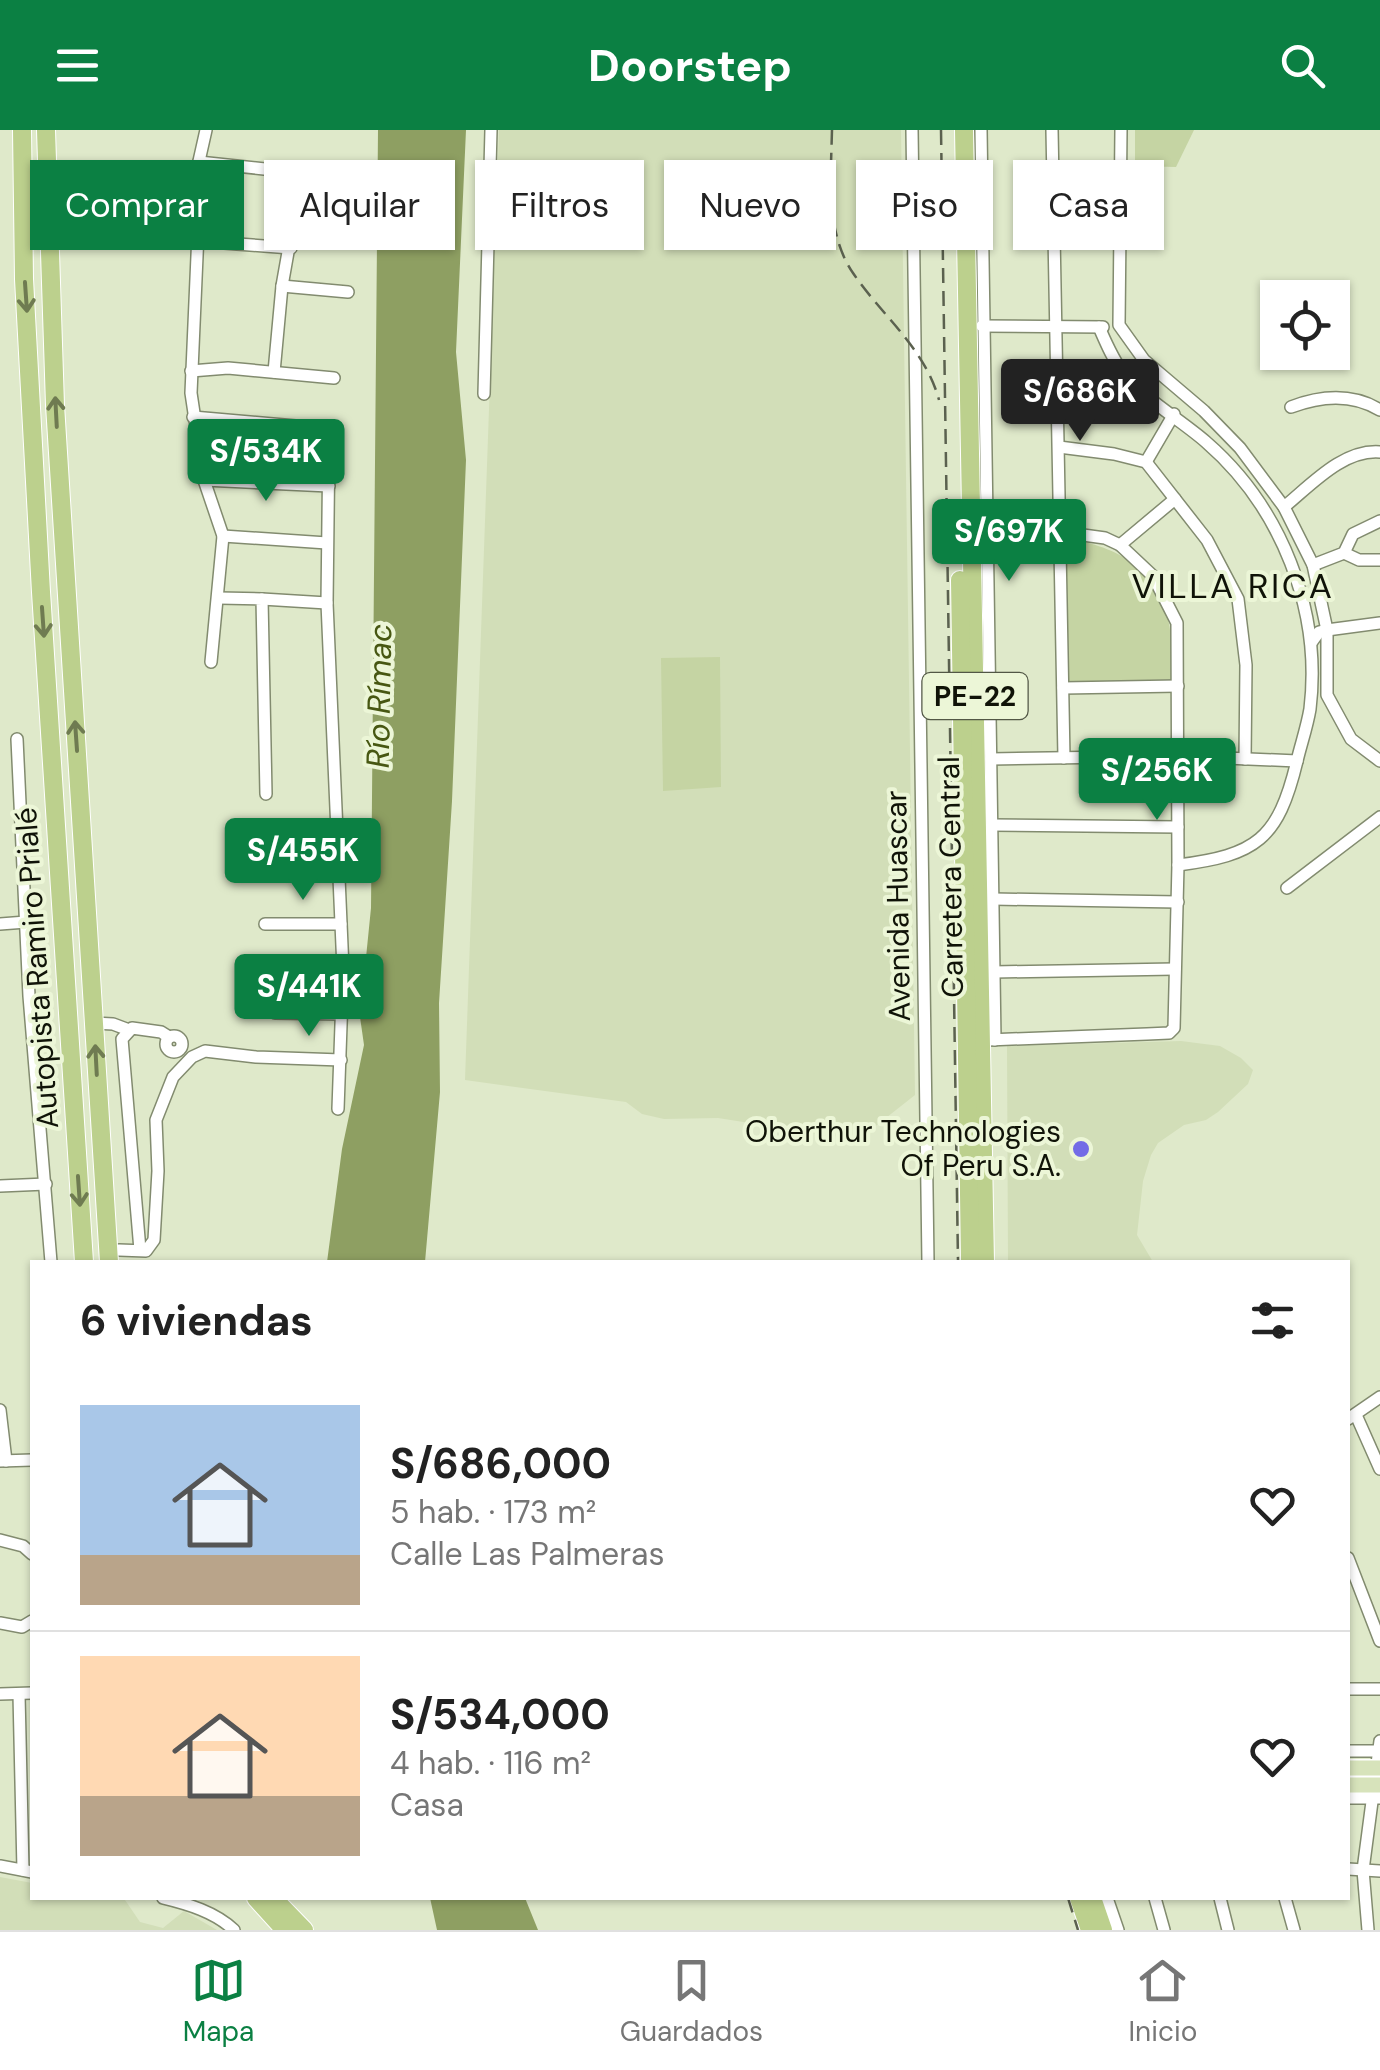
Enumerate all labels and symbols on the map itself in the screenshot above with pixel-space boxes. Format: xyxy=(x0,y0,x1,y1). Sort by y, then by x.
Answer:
one-way arrow xyxy=(16,281,35,313)
pin: S/686K xyxy=(999,359,1161,444)
one-way arrow xyxy=(46,396,65,428)
pin: S/534K xyxy=(185,419,347,504)
pin: S/697K xyxy=(928,499,1090,584)
district label: VILLA RICA xyxy=(1132,563,1334,609)
one-way arrow xyxy=(34,605,53,637)
water label: Río Rímac xyxy=(357,623,401,769)
road number: PE-22 xyxy=(922,673,1028,719)
one-way arrow xyxy=(66,720,85,753)
pin: S/256K xyxy=(1076,738,1238,823)
street label: Carretera Central xyxy=(929,756,972,998)
street label: Avenida Huascar xyxy=(876,790,919,1022)
street label: Autopista Ramiro Prialé xyxy=(6,806,67,1130)
pin: S/455K xyxy=(222,818,384,903)
pin: S/441K xyxy=(228,954,390,1039)
one-way arrow xyxy=(86,1045,105,1077)
place label: Oberthur Technologies Of Peru S.A. xyxy=(745,1112,1061,1185)
marker: Oberthur Technologies Of Peru S.A. xyxy=(1070,1138,1092,1160)
one-way arrow xyxy=(70,1174,89,1206)

